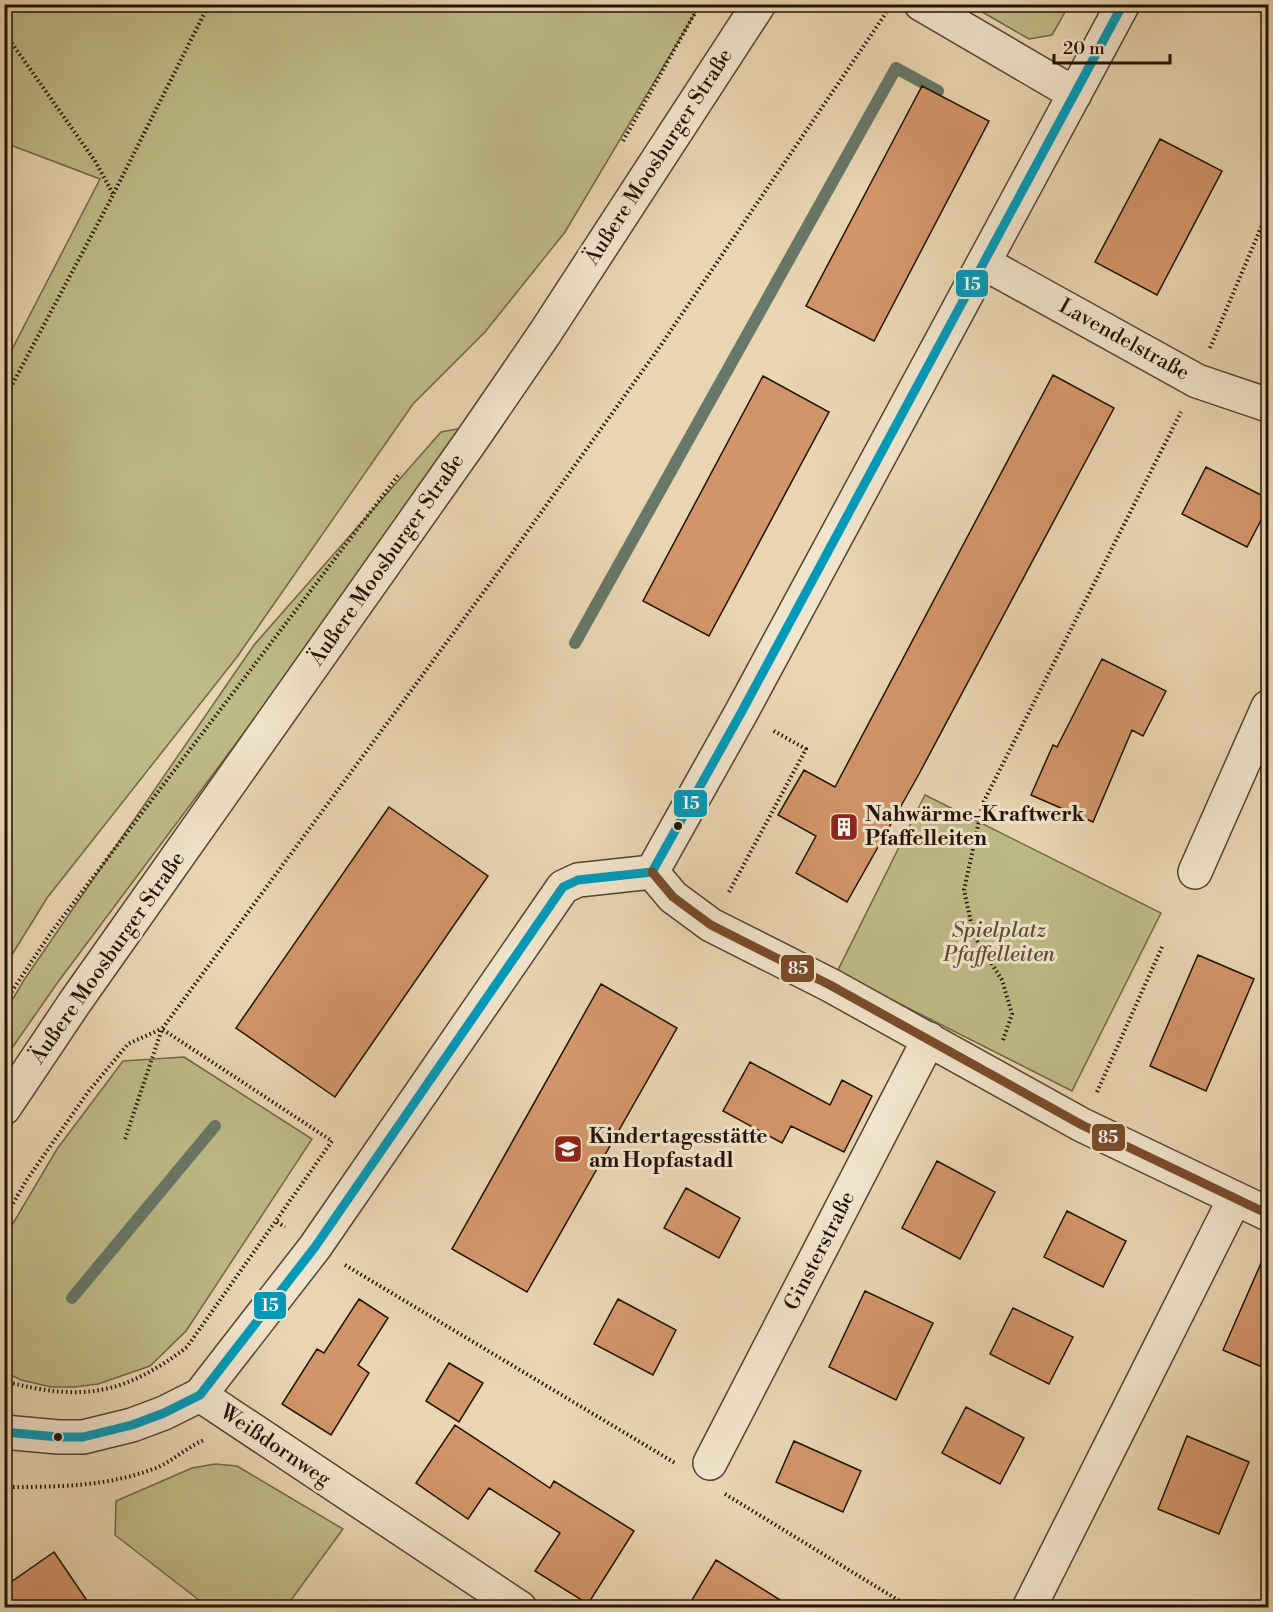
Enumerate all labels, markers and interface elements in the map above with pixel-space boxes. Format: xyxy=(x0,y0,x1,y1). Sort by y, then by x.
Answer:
scale bar xyxy=(1054,27,1170,65)
text: 20 m xyxy=(1063,37,1105,60)
street label: Äußere Moosburger Straße xyxy=(577,43,739,271)
line badge: 15 xyxy=(955,269,989,298)
text: 15 xyxy=(963,275,981,295)
street label: Lavendelstraße xyxy=(1054,293,1194,387)
street label: Äußere Moosburger Straße xyxy=(302,448,470,672)
line badge: 15 xyxy=(673,789,708,818)
text: 15 xyxy=(682,794,700,814)
place label: Nahwärme-Kraftwerk Pfaffelleiten xyxy=(865,802,1086,852)
building icon: Nahwärme-Kraftwerk Pfaffelleiten xyxy=(828,811,860,843)
unlabelled marker xyxy=(672,820,684,832)
street label: Äußere Moosburger Straße xyxy=(23,846,191,1070)
park label: Spielplatz Pfaffelleiten xyxy=(942,918,1055,968)
line badge: 85 xyxy=(780,954,815,983)
text: 85 xyxy=(788,959,808,979)
line badge: 85 xyxy=(1091,1123,1126,1152)
place label: Kindertagesstätte am Hopfastadl xyxy=(589,1124,768,1174)
text: 85 xyxy=(1098,1128,1118,1148)
school or university icon: Kindertagesstätte am Hopfastadl xyxy=(552,1133,584,1165)
street label: Ginsterstraße xyxy=(779,1187,861,1315)
line badge: 15 xyxy=(253,1291,287,1320)
text: 15 xyxy=(261,1296,279,1316)
street label: Weißdornweg xyxy=(214,1399,336,1493)
unlabelled marker xyxy=(52,1431,64,1443)

